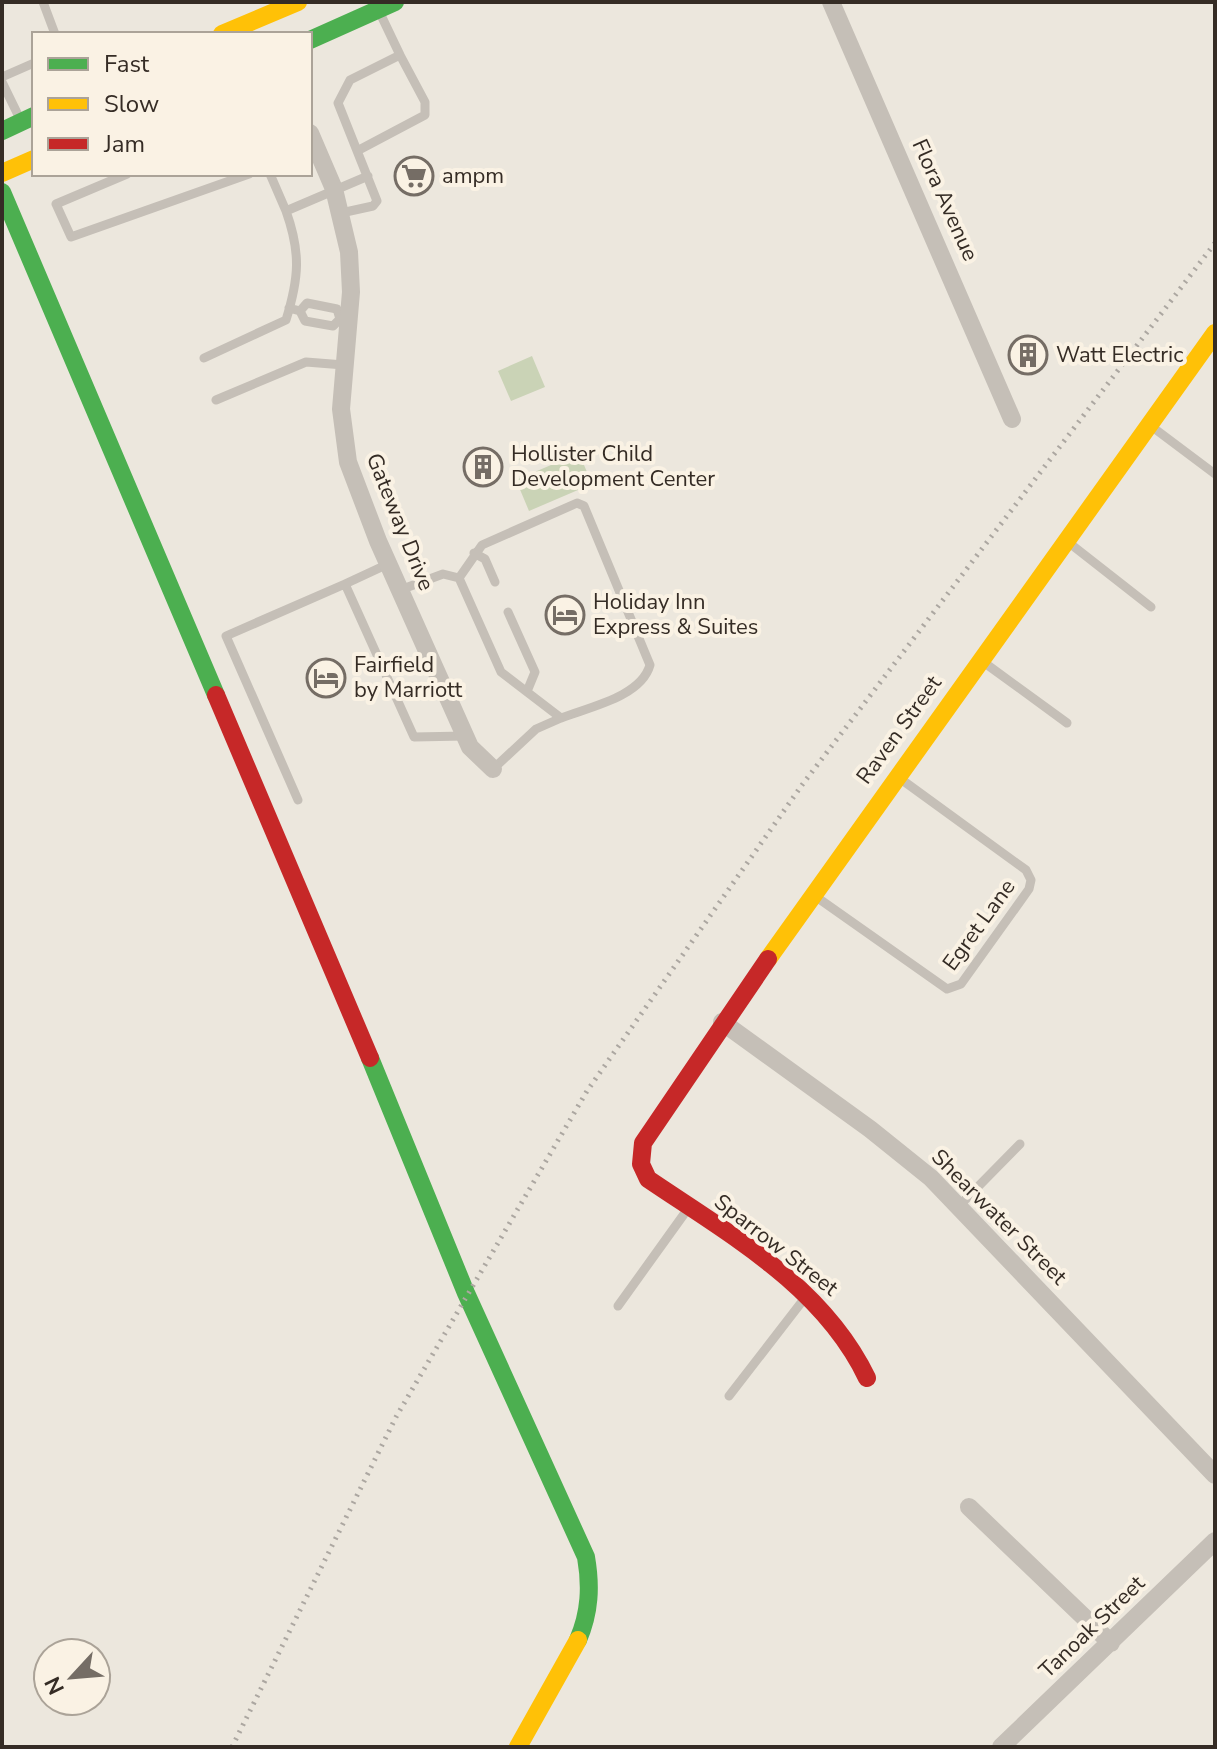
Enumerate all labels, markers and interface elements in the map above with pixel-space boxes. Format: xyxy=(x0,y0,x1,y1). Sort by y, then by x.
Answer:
legend xyxy=(32,32,312,176)
text: Fast xyxy=(104,48,150,80)
text: Slow xyxy=(104,88,159,120)
text: Jam xyxy=(103,128,145,160)
street label: Flora Avenue xyxy=(905,134,985,266)
supermarket icon: ampm xyxy=(393,155,435,197)
place label: ampm xyxy=(442,161,504,191)
building icon: Watt Electric xyxy=(1007,334,1049,376)
place label: Watt Electric xyxy=(1056,340,1183,370)
place label: Hollister Child Development Center xyxy=(511,439,715,494)
building icon: Hollister Child Development Center xyxy=(462,446,504,488)
street label: Gateway Drive xyxy=(359,449,441,595)
place label: Holiday Inn Express & Suites xyxy=(593,587,758,642)
hotel icon: Holiday Inn Express & Suites xyxy=(544,594,586,636)
place label: Fairfield by Marriott xyxy=(354,650,462,705)
hotel icon: Fairfield by Marriott xyxy=(305,657,347,699)
street label: Raven Street xyxy=(849,669,949,790)
street label: Egret Lane xyxy=(936,873,1022,977)
street label: Shearwater Street xyxy=(924,1142,1074,1292)
street label: Sparrow Street xyxy=(708,1187,845,1303)
street label: Tanoak Street xyxy=(1033,1569,1152,1685)
north arrow xyxy=(32,1637,112,1717)
text: N xyxy=(38,1671,72,1699)

